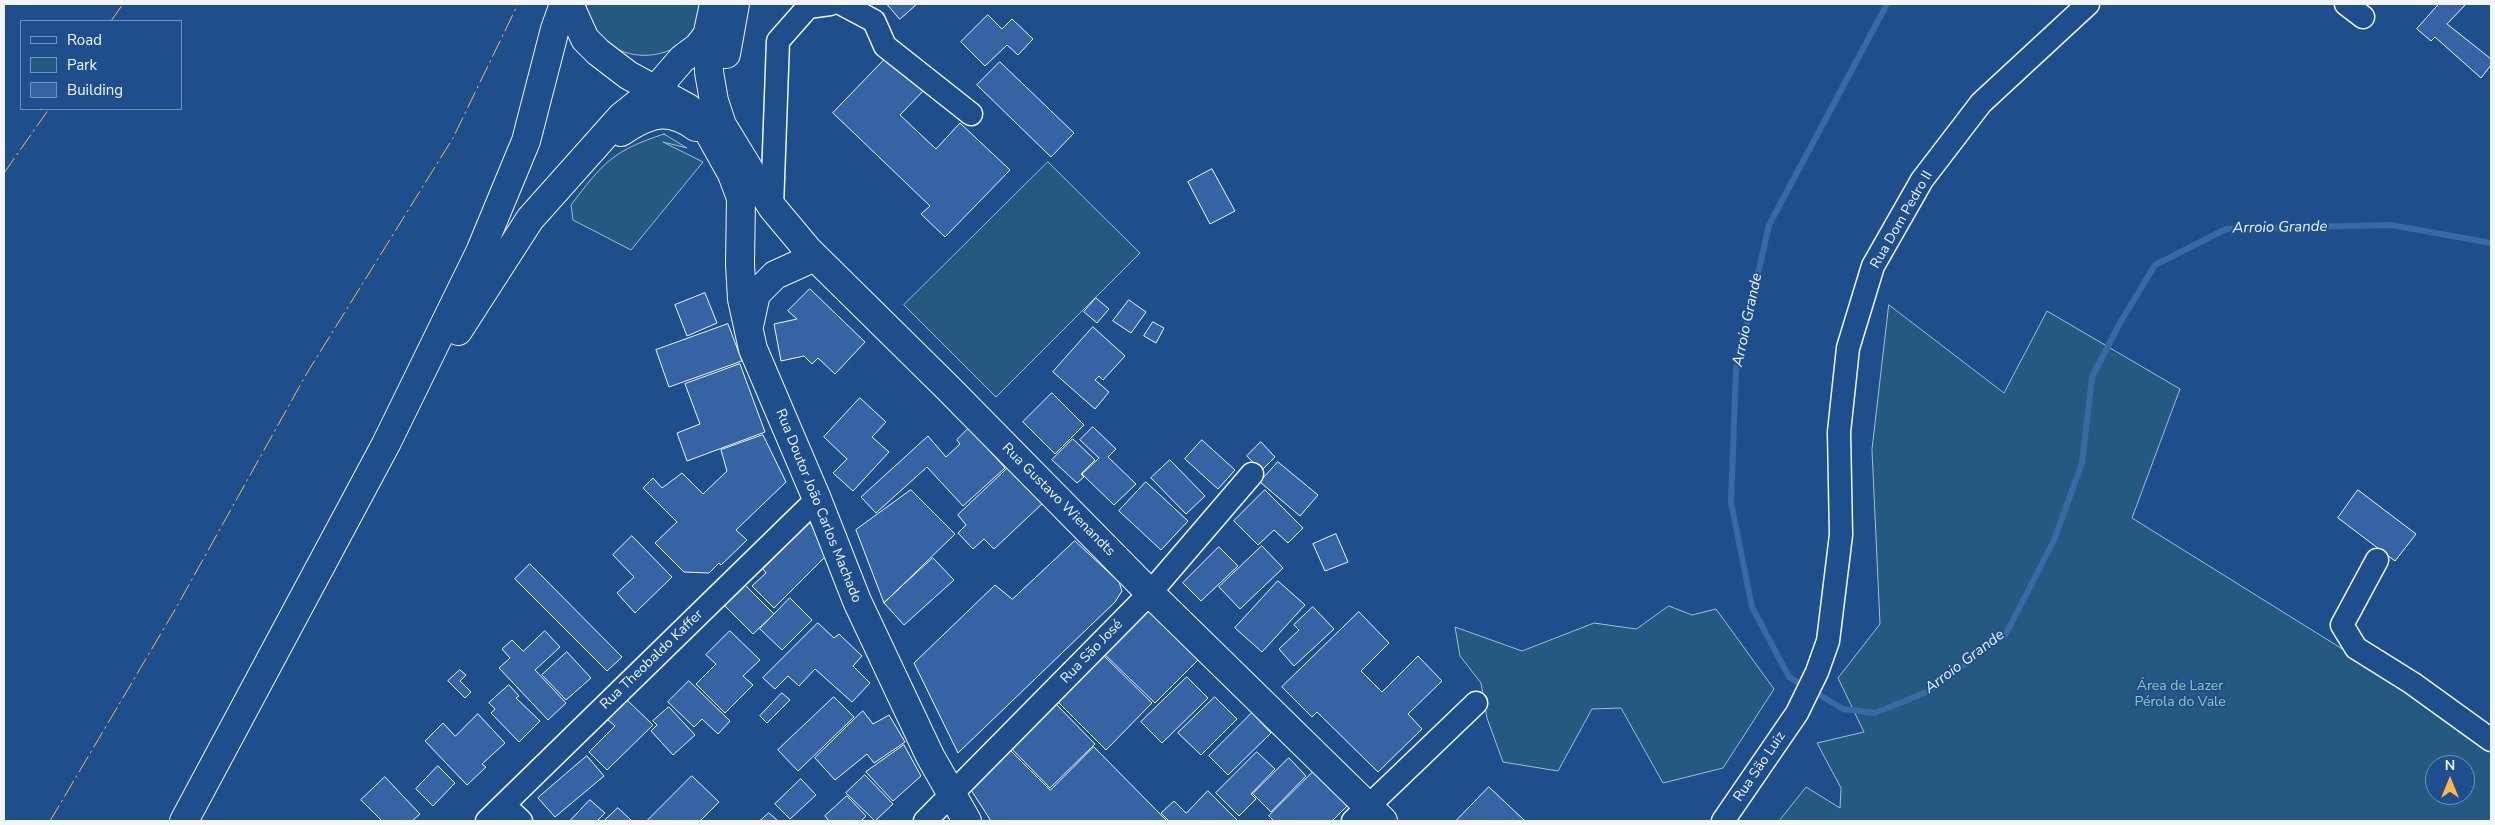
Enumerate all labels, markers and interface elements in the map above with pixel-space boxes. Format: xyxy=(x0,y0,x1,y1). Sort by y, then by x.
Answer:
legend xyxy=(20,20,182,110)
text: Road xyxy=(67,30,102,50)
text: Park xyxy=(67,55,97,75)
text: Building xyxy=(67,80,123,100)
street label: Rua Dom Pedro II xyxy=(1867,168,1937,272)
water label: Arroio Grande xyxy=(2232,218,2328,238)
water label: Arroio Grande xyxy=(1729,272,1767,368)
street label: Rua Doutor João Carlos Machado xyxy=(771,407,865,605)
street label: Rua Gustavo Wienandts xyxy=(998,440,1118,560)
street label: Rua Theobaldo Kaffer xyxy=(597,607,707,713)
street label: Rua São José xyxy=(1057,617,1127,687)
water label: Arroio Grande xyxy=(1922,626,2008,698)
park label: Área de Lazer Pérola do Vale xyxy=(2134,679,2226,712)
street label: Rua São Luiz xyxy=(1730,729,1790,805)
north arrow xyxy=(2425,755,2475,805)
text: N xyxy=(2445,756,2455,775)

